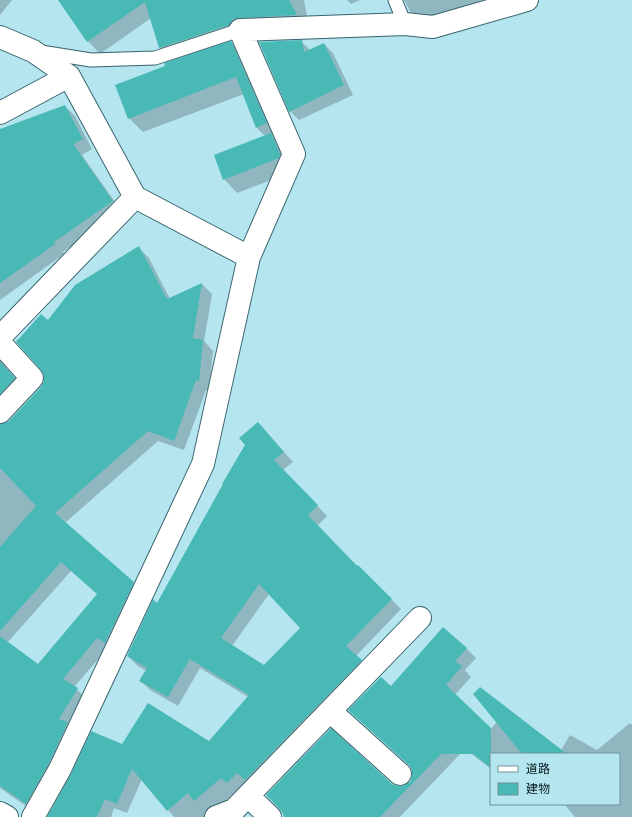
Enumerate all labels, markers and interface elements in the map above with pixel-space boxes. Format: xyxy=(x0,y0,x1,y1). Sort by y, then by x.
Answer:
legend xyxy=(490,753,620,805)
text: 道路 xyxy=(526,761,550,776)
text: 建物 xyxy=(526,781,550,796)

